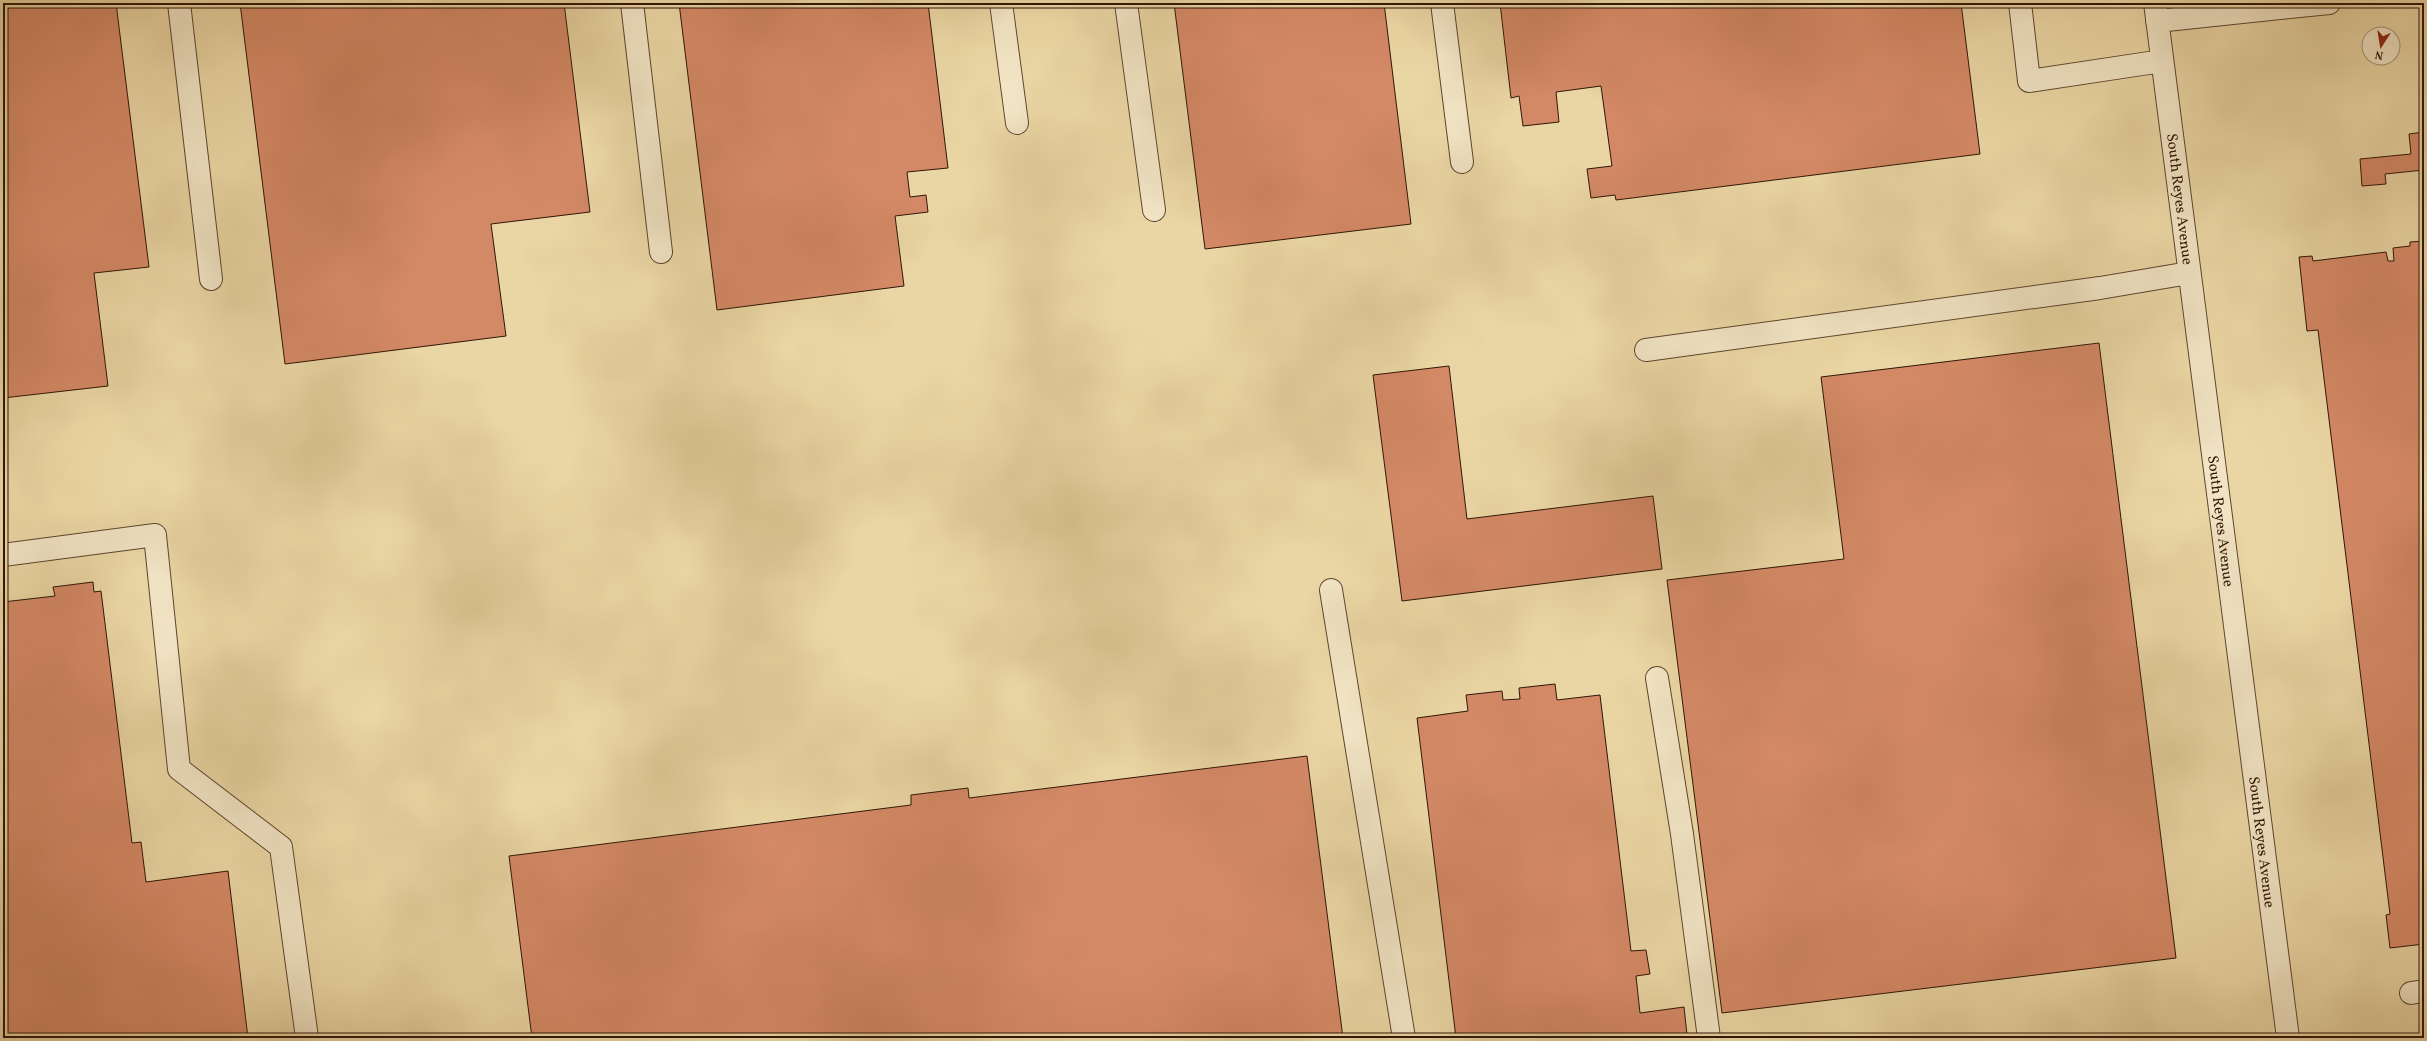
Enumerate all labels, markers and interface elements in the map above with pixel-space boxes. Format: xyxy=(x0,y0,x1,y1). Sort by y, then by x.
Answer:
north arrow xyxy=(2361,26,2401,66)
text: N xyxy=(2374,46,2385,62)
street label: South Reyes Avenue xyxy=(2160,132,2197,266)
street label: South Reyes Avenue xyxy=(2201,454,2238,588)
street label: South Reyes Avenue xyxy=(2242,775,2279,909)

